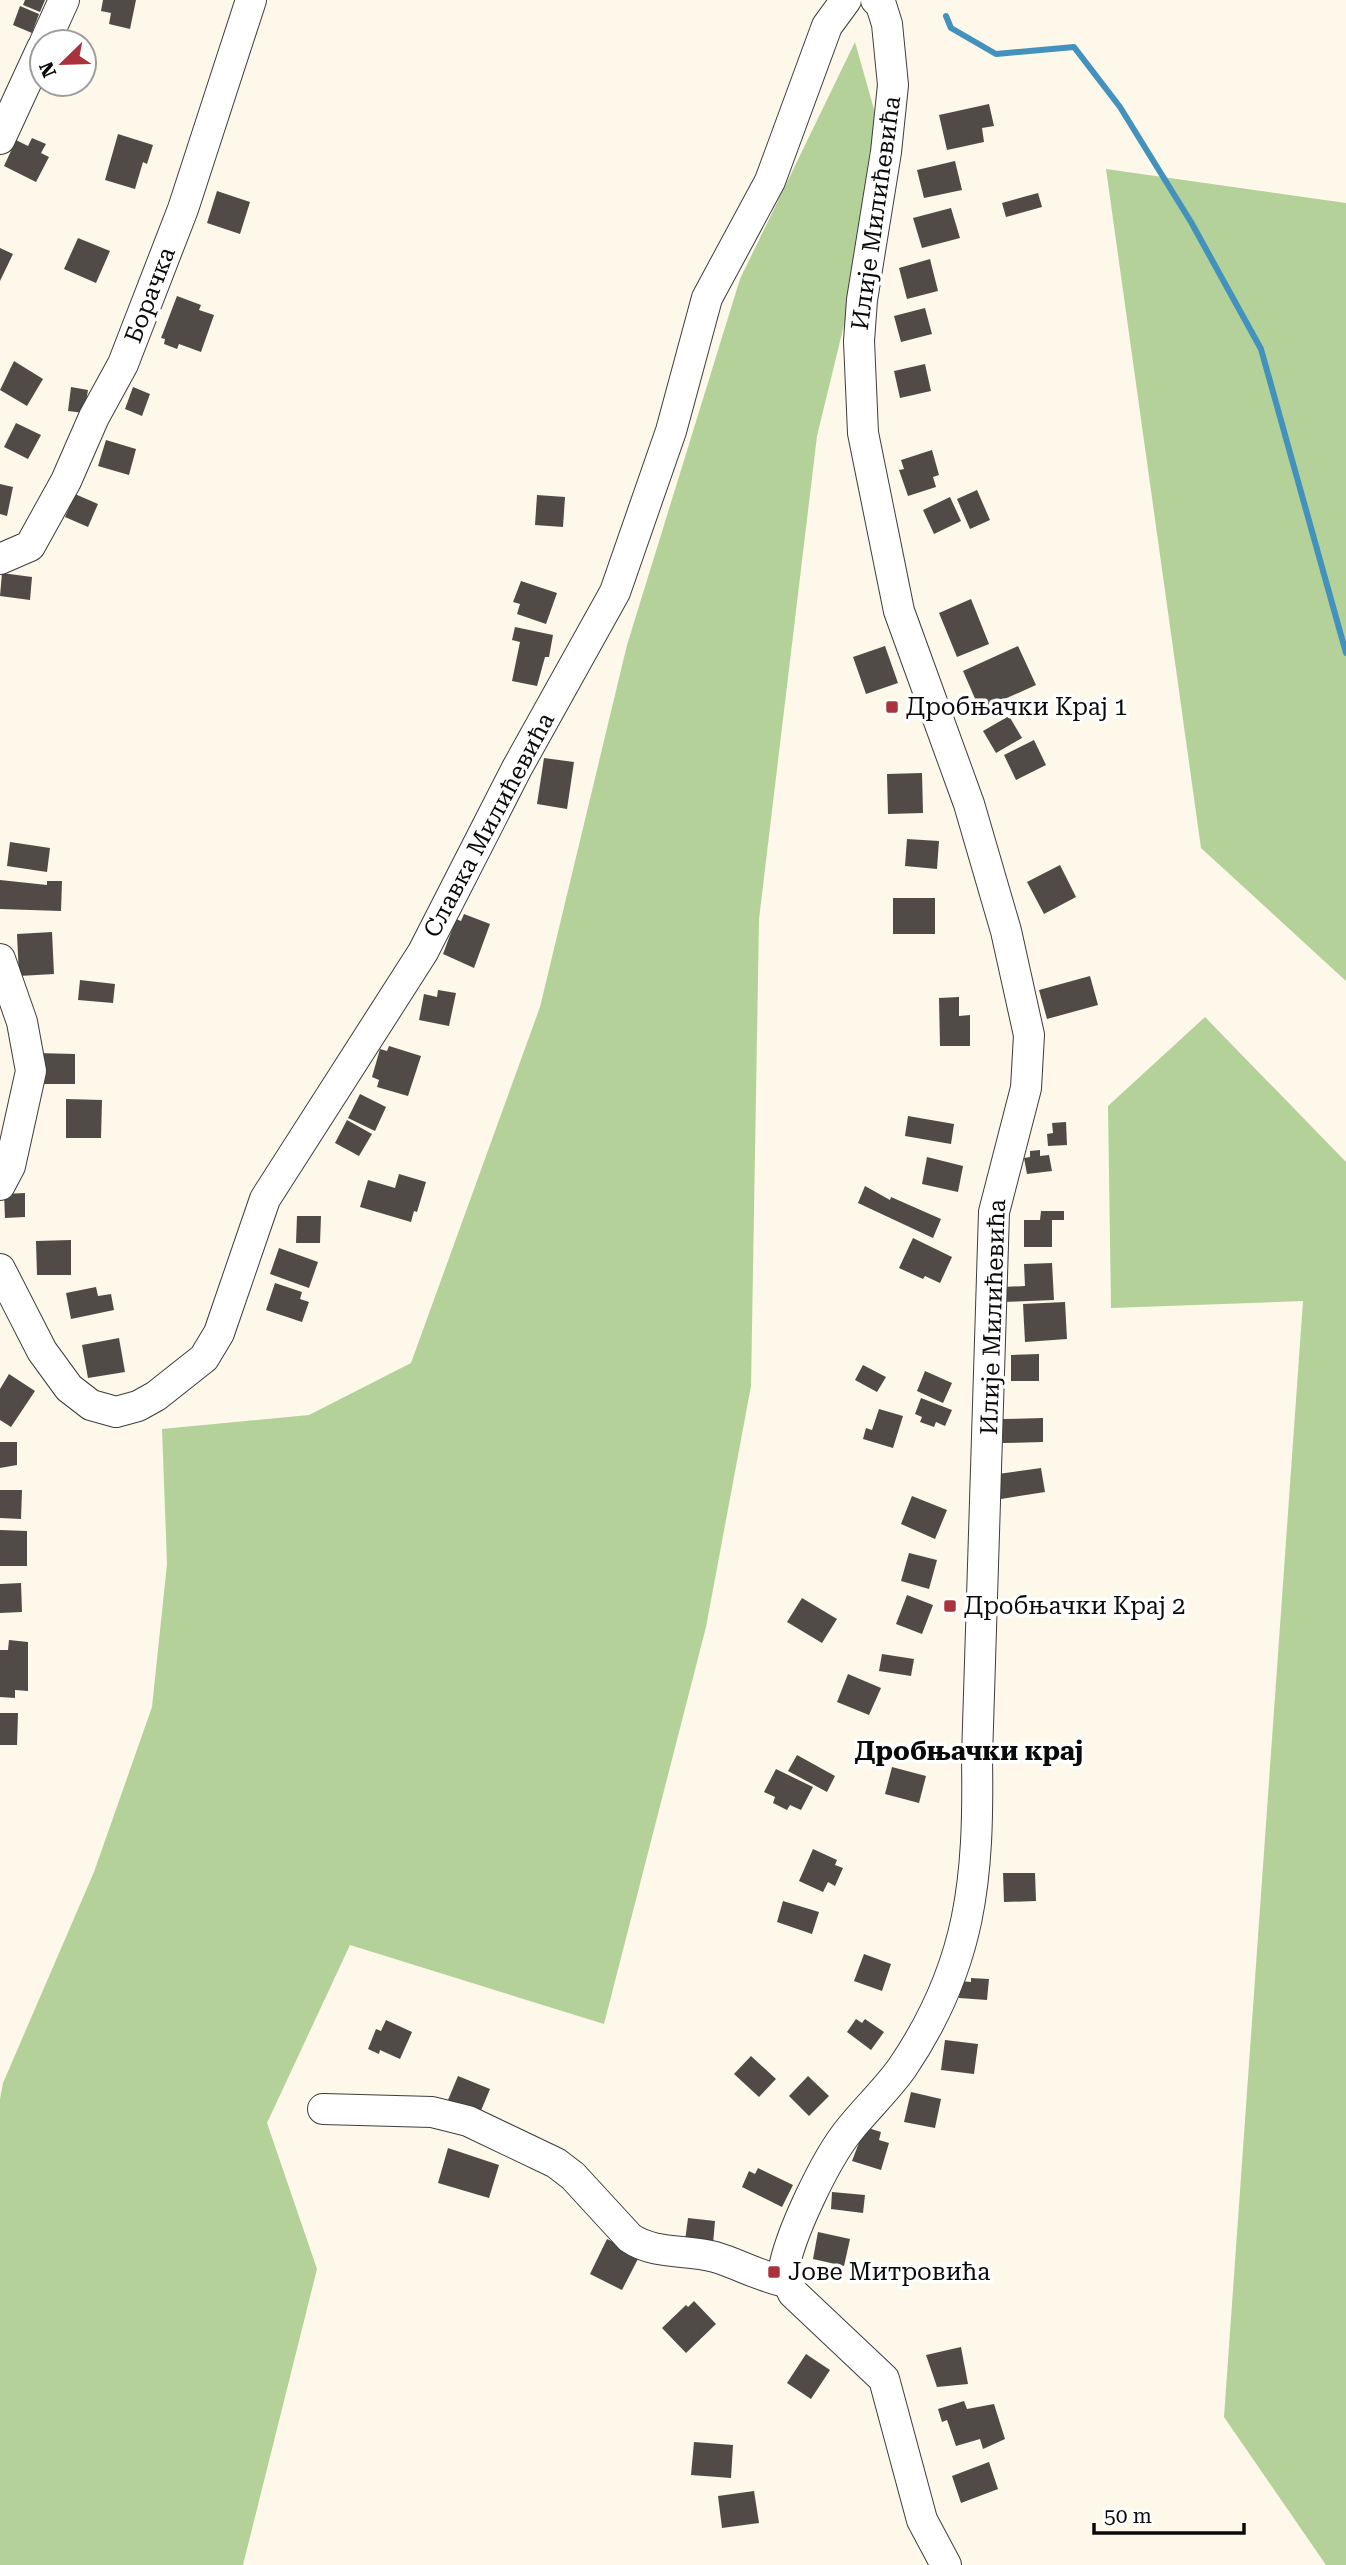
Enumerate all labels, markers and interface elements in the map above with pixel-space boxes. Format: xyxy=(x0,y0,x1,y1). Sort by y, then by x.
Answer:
north arrow xyxy=(28,28,98,98)
text: N xyxy=(34,58,61,81)
street label: Илије Милићевића xyxy=(846,94,906,332)
street label: Борачка xyxy=(119,243,181,347)
place label: Дробњачки Крај 1 xyxy=(906,693,1127,721)
marker: Дробњачки Крај 1 xyxy=(884,699,900,715)
street label: Славка Милићевића xyxy=(418,708,560,942)
street label: Илије Милићевића xyxy=(975,1199,1011,1435)
place label: Дробњачки Крај 2 xyxy=(964,1592,1185,1620)
marker: Дробњачки Крај 2 xyxy=(942,1598,958,1614)
district label: Дробњачки крај xyxy=(855,1736,1083,1766)
place label: Јове Митровића xyxy=(788,2258,990,2286)
marker: Јове Митровића xyxy=(766,2264,782,2280)
scale bar xyxy=(1094,2492,1244,2536)
text: 50 m xyxy=(1104,2504,1152,2528)

